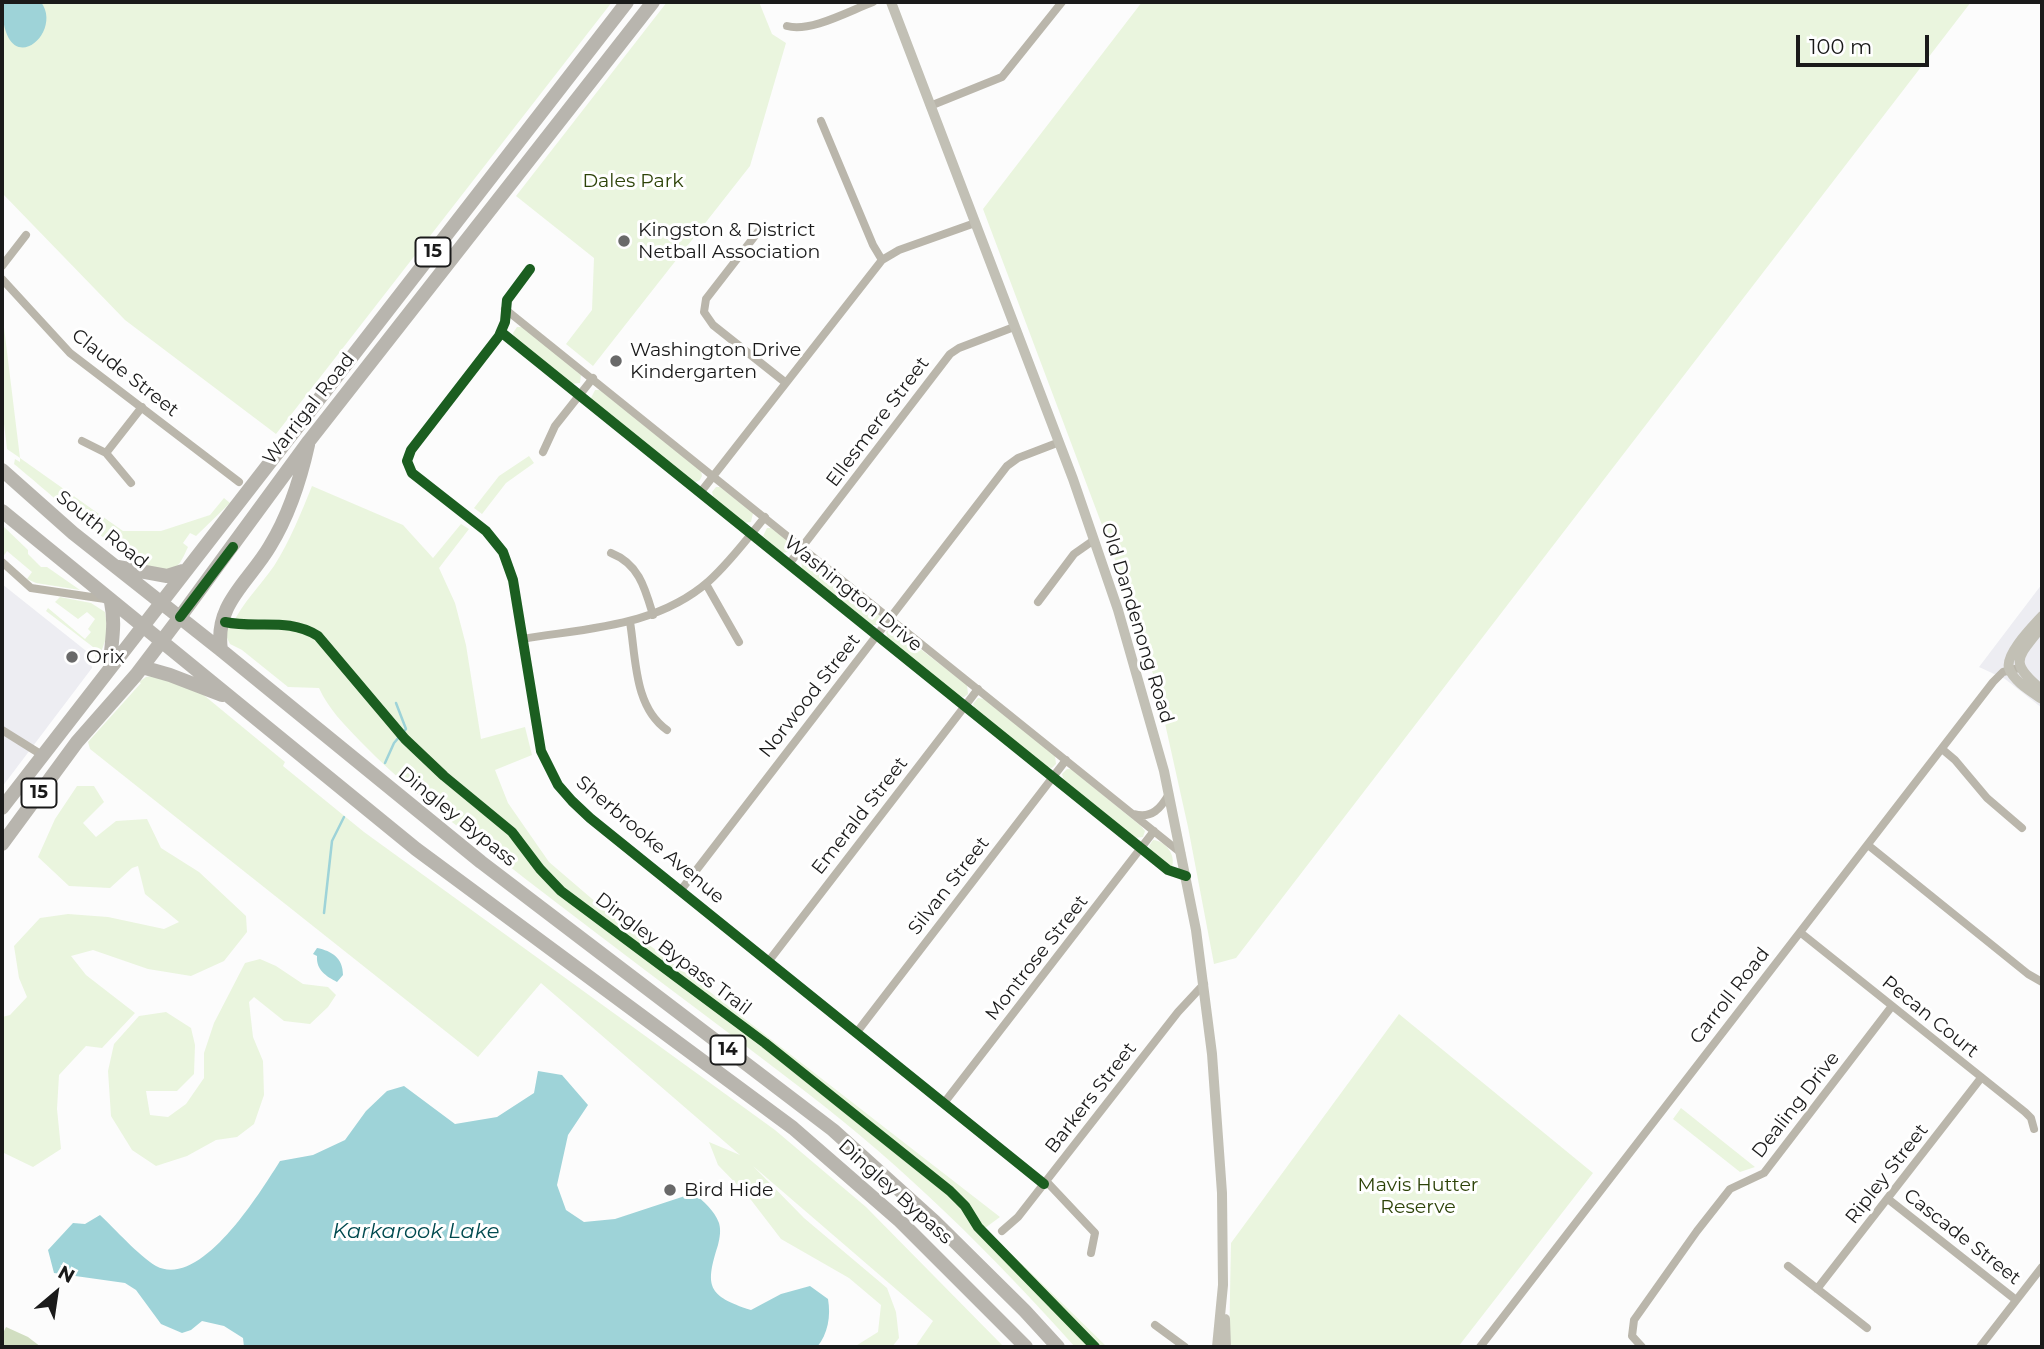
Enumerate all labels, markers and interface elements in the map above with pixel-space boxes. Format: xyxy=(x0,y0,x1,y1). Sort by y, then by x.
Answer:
scale bar xyxy=(1799,21,1932,65)
text: 100 m xyxy=(1809,34,1872,59)
park label: Dales Park xyxy=(582,170,684,192)
place label: Kingston & District Netball Association xyxy=(638,219,820,263)
marker: Kingston & District Netball Association xyxy=(616,233,632,249)
road number: 15 xyxy=(416,238,450,266)
street label: Claude Street xyxy=(67,324,183,422)
place label: Washington Drive Kindergarten xyxy=(630,339,801,383)
street label: Warrigal Road xyxy=(258,349,360,469)
marker: Washington Drive Kindergarten xyxy=(608,353,624,369)
street label: Ellesmere Street xyxy=(822,353,934,491)
street label: South Road xyxy=(51,486,153,574)
street label: Old Dandenong Road xyxy=(1096,520,1178,726)
street label: Washington Drive xyxy=(779,531,927,657)
street label: Norwood Street xyxy=(755,630,865,762)
place label: Orix xyxy=(86,646,125,668)
marker: Orix xyxy=(64,649,80,665)
street label: Emerald Street xyxy=(807,753,913,879)
street label: Dingley Bypass xyxy=(393,762,521,872)
street label: Sherbrooke Avenue xyxy=(571,771,729,909)
road number: 15 xyxy=(22,778,56,808)
street label: Silvan Street xyxy=(904,832,994,940)
street label: Dingley Bypass Trail xyxy=(590,888,756,1020)
street label: Montrose Street xyxy=(981,891,1093,1025)
street label: Carroll Road xyxy=(1685,943,1775,1049)
street label: Pecan Court xyxy=(1877,971,1983,1063)
road number: 14 xyxy=(710,1036,746,1064)
street label: Barkers Street xyxy=(1041,1038,1141,1158)
street label: Dealing Drive xyxy=(1747,1047,1845,1163)
street label: Ripley Street xyxy=(1841,1119,1933,1229)
street label: Dingley Bypass xyxy=(833,1135,957,1249)
park label: Mavis Hutter Reserve xyxy=(1358,1174,1478,1218)
place label: Bird Hide xyxy=(684,1179,774,1201)
marker: Bird Hide xyxy=(662,1182,678,1198)
street label: Cascade Street xyxy=(1899,1184,2025,1290)
water label: Karkarook Lake xyxy=(333,1219,499,1245)
north arrow xyxy=(21,1258,91,1328)
text: N xyxy=(54,1260,79,1288)

